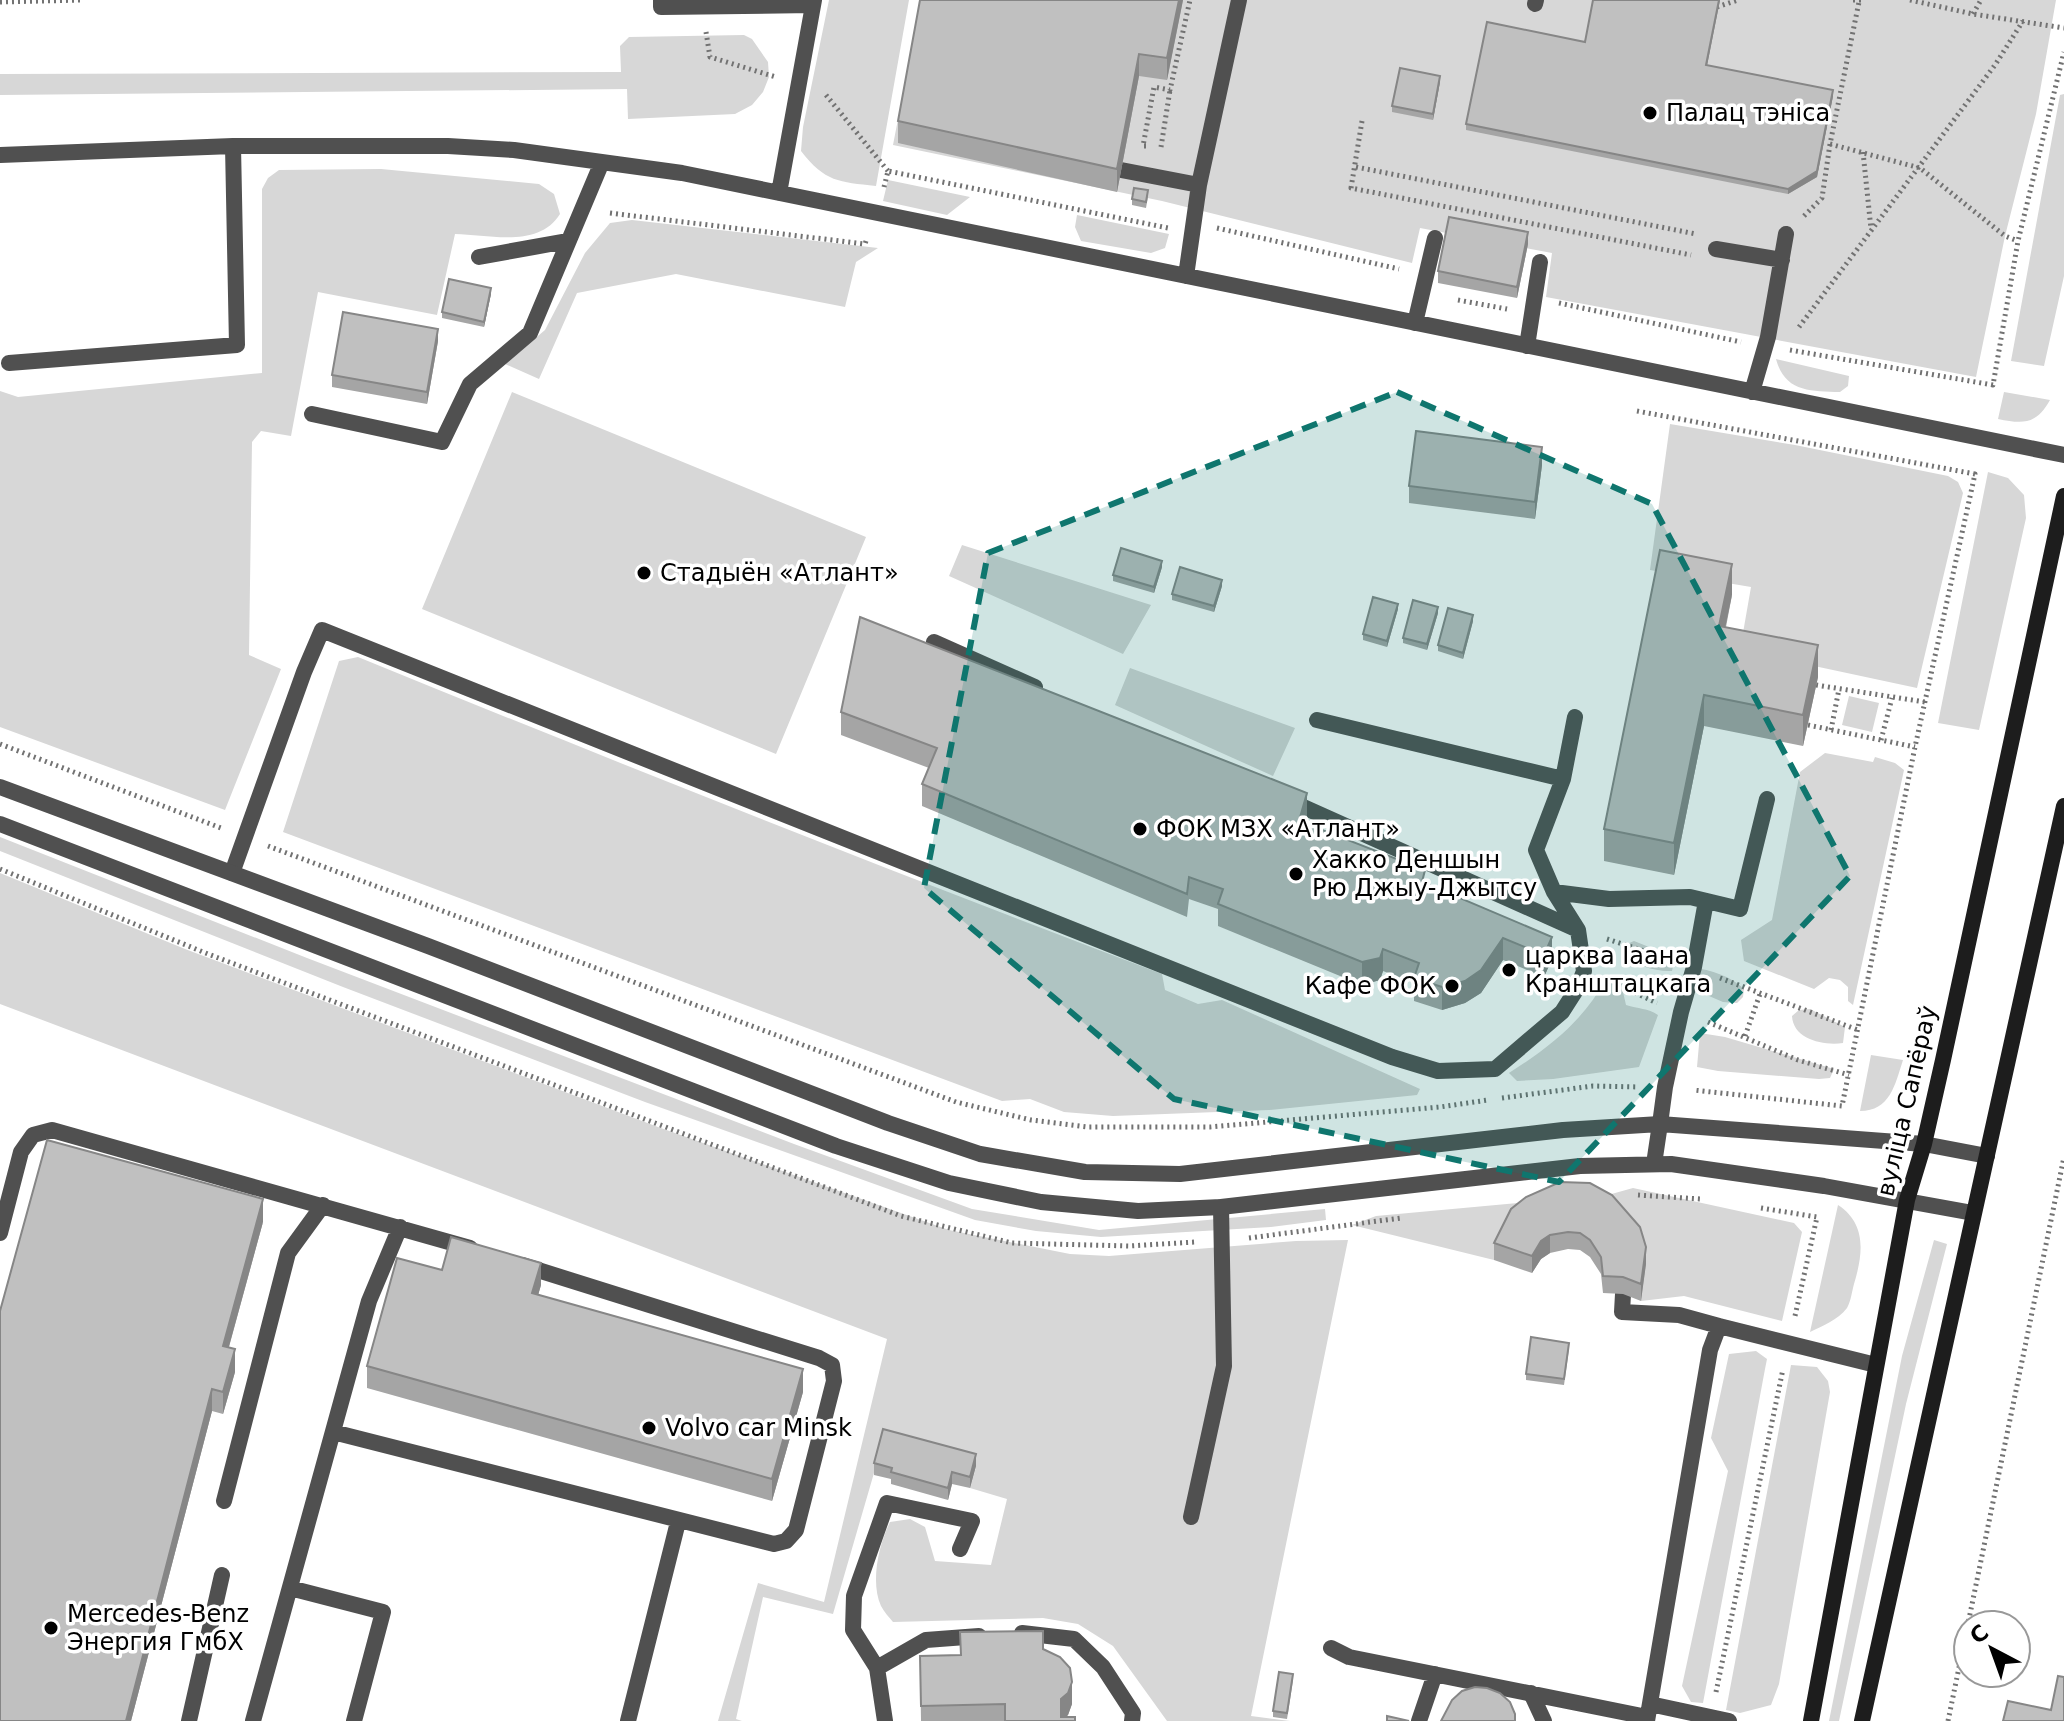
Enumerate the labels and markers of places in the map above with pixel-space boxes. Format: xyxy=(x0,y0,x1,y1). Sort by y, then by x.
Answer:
place label: Палац тэніса xyxy=(1666,99,1830,127)
marker: Палац тэніса xyxy=(1641,104,1659,122)
place label: Стадыён «Атлант» xyxy=(660,559,899,587)
marker: Стадыён «Атлант» xyxy=(635,564,653,582)
place label: ФОК МЗХ «Атлант» xyxy=(1156,815,1400,843)
marker: ФОК МЗХ «Атлант» xyxy=(1131,820,1149,838)
place label: Хакко Деншын Рю Джыу-Джытсу xyxy=(1312,846,1537,902)
marker: Хакко Деншын Рю Джыу-Джытсу xyxy=(1287,865,1305,883)
place label: царква Іаана Кранштацкага xyxy=(1525,942,1711,998)
marker: царква Іаана Кранштацкага xyxy=(1500,961,1518,979)
place label: Кафе ФОК xyxy=(1305,972,1436,1000)
marker: Кафе ФОК xyxy=(1443,977,1461,995)
place label: Volvo car Minsk xyxy=(665,1414,852,1442)
marker: Volvo car Minsk xyxy=(640,1419,658,1437)
place label: Mercedes-Benz Энергия ГмбХ xyxy=(67,1600,249,1656)
marker: Mercedes-Benz Энергия ГмбХ xyxy=(42,1619,60,1637)

